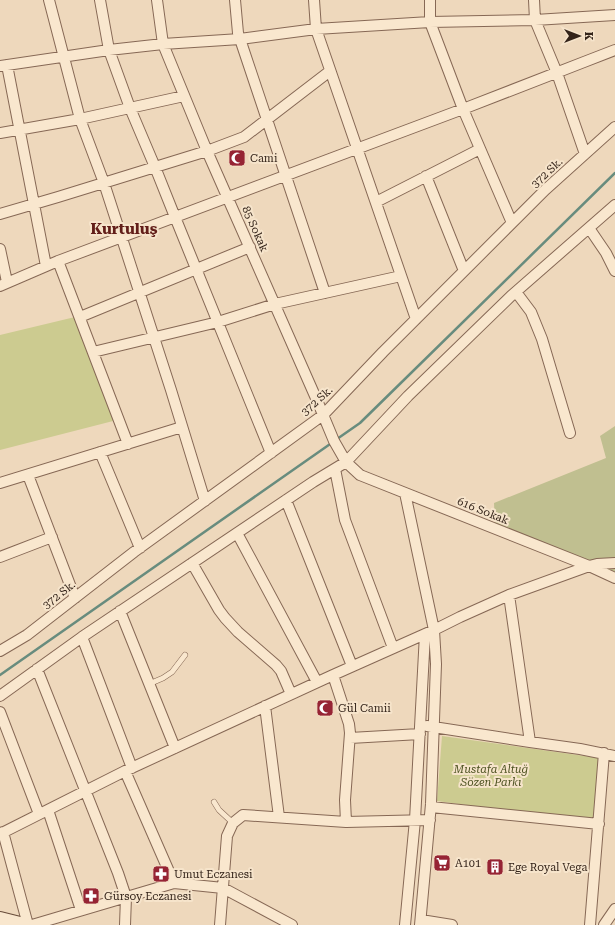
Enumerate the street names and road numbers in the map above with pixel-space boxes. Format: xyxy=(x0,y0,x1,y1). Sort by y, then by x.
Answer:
street label: 372 Sk. xyxy=(529,155,565,191)
street label: 85 Sokak xyxy=(239,204,271,254)
street label: 372 Sk. xyxy=(299,383,336,419)
street label: 616 Sokak xyxy=(455,495,511,527)
street label: 372 Sk. xyxy=(40,578,78,612)

